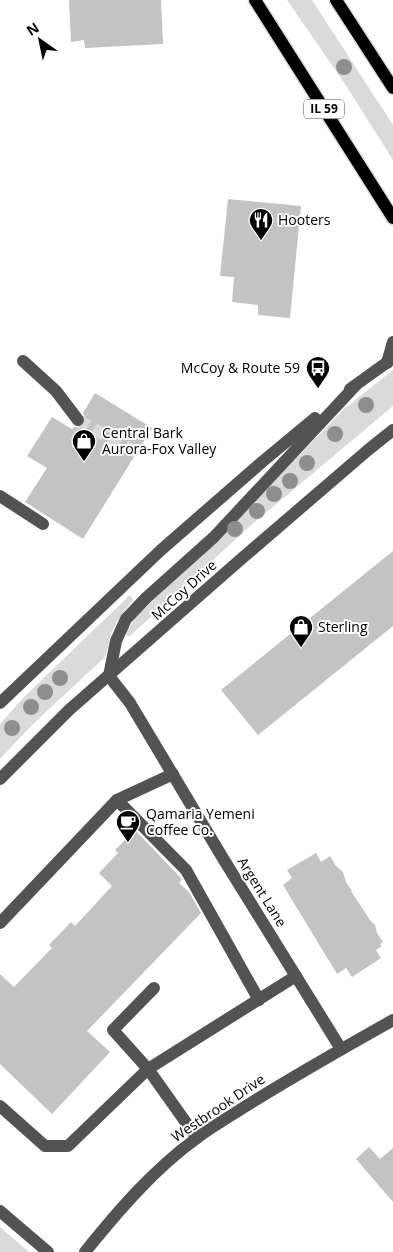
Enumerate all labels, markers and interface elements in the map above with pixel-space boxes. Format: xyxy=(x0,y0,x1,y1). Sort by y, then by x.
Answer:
north arrow xyxy=(15,15,65,65)
text: N xyxy=(23,18,43,40)
road number: IL 59 xyxy=(304,100,344,118)
restaurant icon: Hooters xyxy=(248,207,274,241)
place label: Hooters xyxy=(278,210,331,229)
bus stop icon: McCoy & Route 59 xyxy=(305,355,331,389)
place label: McCoy & Route 59 xyxy=(181,358,300,377)
place label: Central Bark Aurora-Fox Valley xyxy=(102,423,217,458)
shop icon: Central Bark Aurora-Fox Valley xyxy=(71,428,97,462)
street label: McCoy Drive xyxy=(147,555,220,624)
shop icon: Sterling xyxy=(288,614,314,648)
place label: Sterling xyxy=(318,617,368,636)
place label: Qamaria Yemeni Coffee Co. xyxy=(146,804,255,839)
cafe icon: Qamaria Yemeni Coffee Co. xyxy=(115,809,141,843)
street label: Argent Lane xyxy=(233,853,291,930)
street label: Westbrook Drive xyxy=(167,1069,268,1146)

